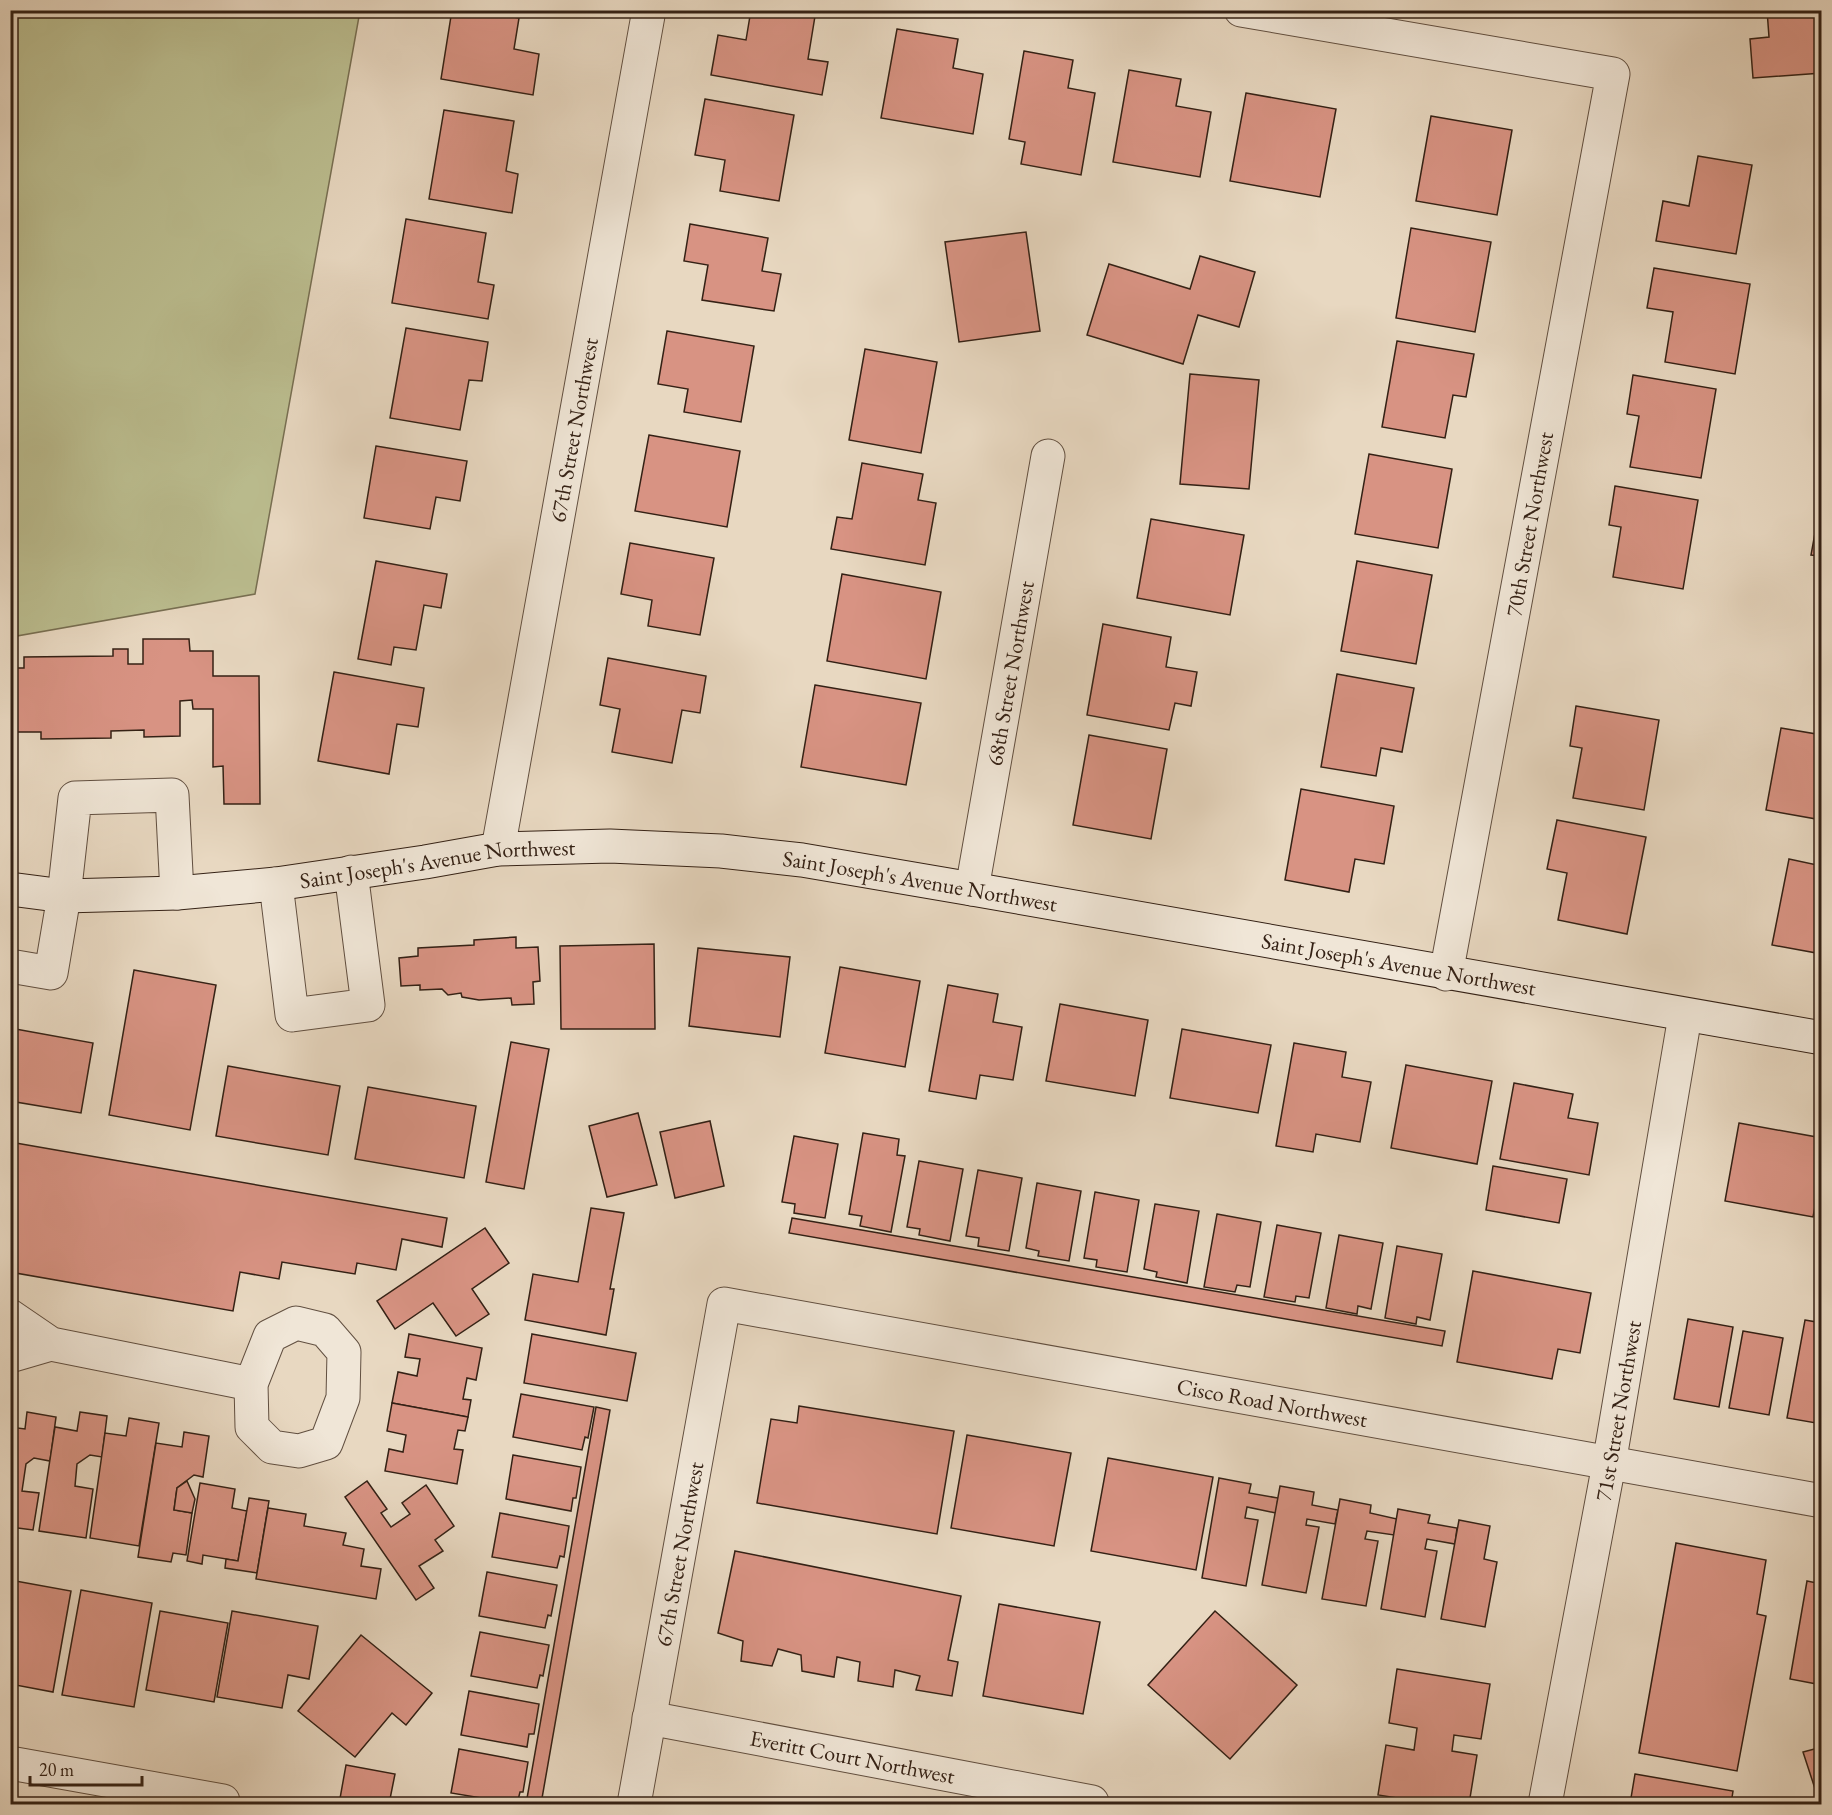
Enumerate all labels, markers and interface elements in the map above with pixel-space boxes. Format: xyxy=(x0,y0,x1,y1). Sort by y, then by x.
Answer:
street label: 67th Street Northwest xyxy=(543,335,605,524)
street label: 70th Street Northwest xyxy=(1499,429,1560,619)
street label: 68th Street Northwest xyxy=(980,579,1041,768)
street label: Saint Joseph's Avenue Northwest xyxy=(298,833,576,895)
street label: Saint Joseph's Avenue Northwest xyxy=(781,844,1059,919)
street label: Saint Joseph's Avenue Northwest xyxy=(1259,926,1538,1003)
street label: 71st Street Northwest xyxy=(1588,1318,1648,1504)
street label: Cisco Road Northwest xyxy=(1175,1372,1370,1434)
street label: 67th Street Northwest xyxy=(649,1459,710,1649)
street label: Everitt Court Northwest xyxy=(748,1723,957,1791)
scale bar xyxy=(30,1749,142,1787)
text: 20 m xyxy=(39,1758,74,1781)

